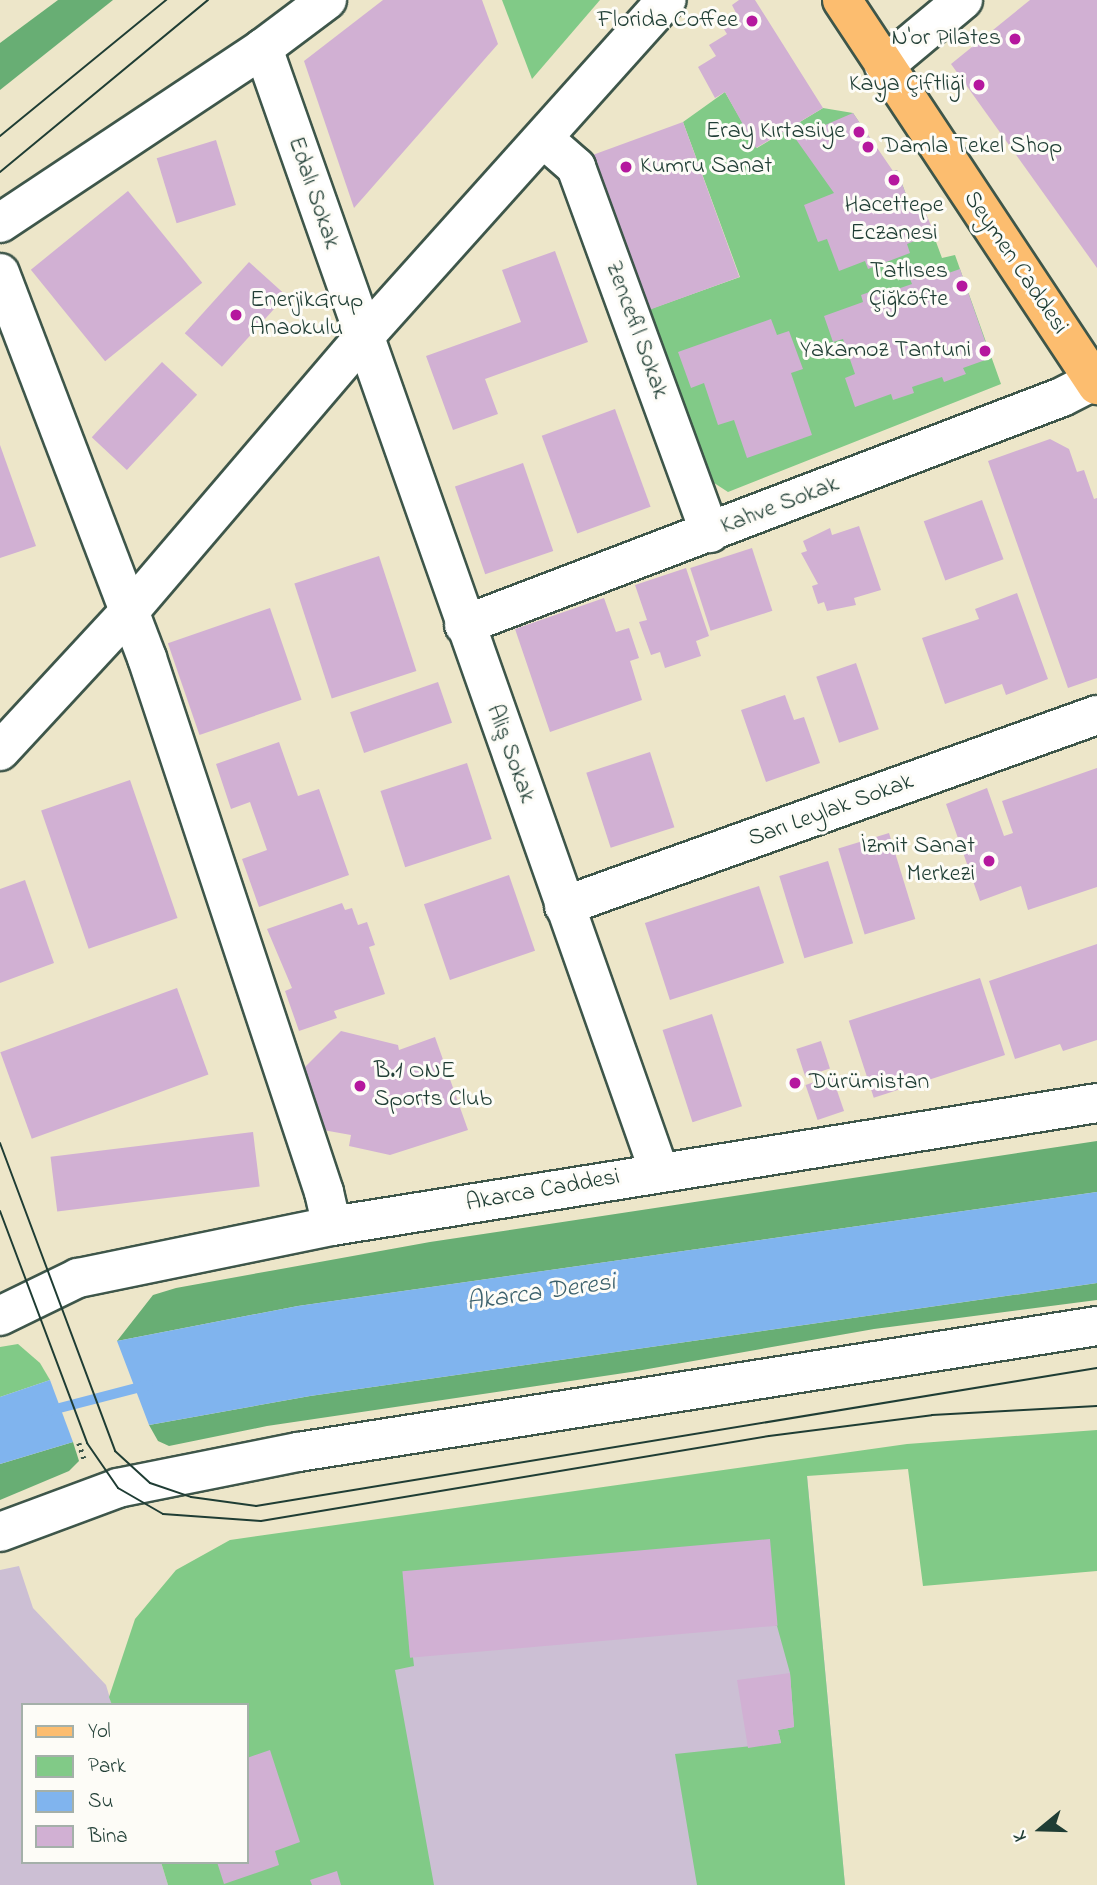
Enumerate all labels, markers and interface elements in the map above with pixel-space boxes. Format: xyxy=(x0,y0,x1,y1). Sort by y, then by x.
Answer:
place label: Florida Coffee xyxy=(597,7,738,35)
marker: Florida Coffee xyxy=(744,13,760,29)
place label: N'or Pilates xyxy=(892,25,1001,53)
marker: N'or Pilates xyxy=(1007,31,1023,47)
place label: Kaya Çiftliği xyxy=(849,71,965,99)
marker: Kaya Çiftliği xyxy=(971,77,987,93)
place label: Eray Kırtasiye xyxy=(706,118,845,146)
marker: Eray Kırtasiye xyxy=(851,124,867,140)
street label: Edalı Sokak xyxy=(280,133,346,253)
place label: Damla Tekel Shop xyxy=(882,133,1062,161)
marker: Damla Tekel Shop xyxy=(860,139,876,155)
place label: Kumru Sanat xyxy=(640,153,772,181)
marker: Kumru Sanat xyxy=(618,159,634,175)
marker: Hacettepe Eczanesi xyxy=(886,172,902,188)
street label: Seymen Caddesi xyxy=(956,186,1074,340)
place label: Hacettepe Eczanesi xyxy=(845,192,943,248)
street label: Zencefil Sokak xyxy=(598,257,674,403)
place label: Tatlıses Çiğköfte xyxy=(869,258,948,314)
marker: Tatlıses Çiğköfte xyxy=(954,278,970,294)
place label: EnerjikGrup Anaokulu xyxy=(250,287,363,343)
marker: EnerjikGrup Anaokulu xyxy=(228,307,244,323)
place label: Yakamoz Tantuni xyxy=(800,337,971,365)
marker: Yakamoz Tantuni xyxy=(977,343,993,359)
street label: Kahve Sokak xyxy=(717,470,843,542)
street label: Aliş Sokak xyxy=(479,701,541,807)
street label: Sarı Leylak Sokak xyxy=(744,768,918,854)
place label: İzmit Sanat Merkezi xyxy=(861,833,975,889)
marker: İzmit Sanat Merkezi xyxy=(981,853,997,869)
place label: B.1 ONE Sports Club xyxy=(374,1058,492,1114)
place label: Dürümistan xyxy=(809,1069,929,1097)
marker: Dürümistan xyxy=(787,1075,803,1091)
marker: B.1 ONE Sports Club xyxy=(352,1078,368,1094)
street label: Akarca Caddesi xyxy=(464,1163,622,1219)
water label: Akarca Deresi xyxy=(465,1268,617,1320)
legend xyxy=(21,1703,248,1864)
text: Yol xyxy=(88,1717,111,1747)
text: Park xyxy=(88,1752,126,1782)
text: Su xyxy=(88,1787,113,1817)
north arrow xyxy=(1006,1794,1076,1864)
text: Bina xyxy=(88,1822,128,1852)
text: K xyxy=(1006,1827,1035,1845)

